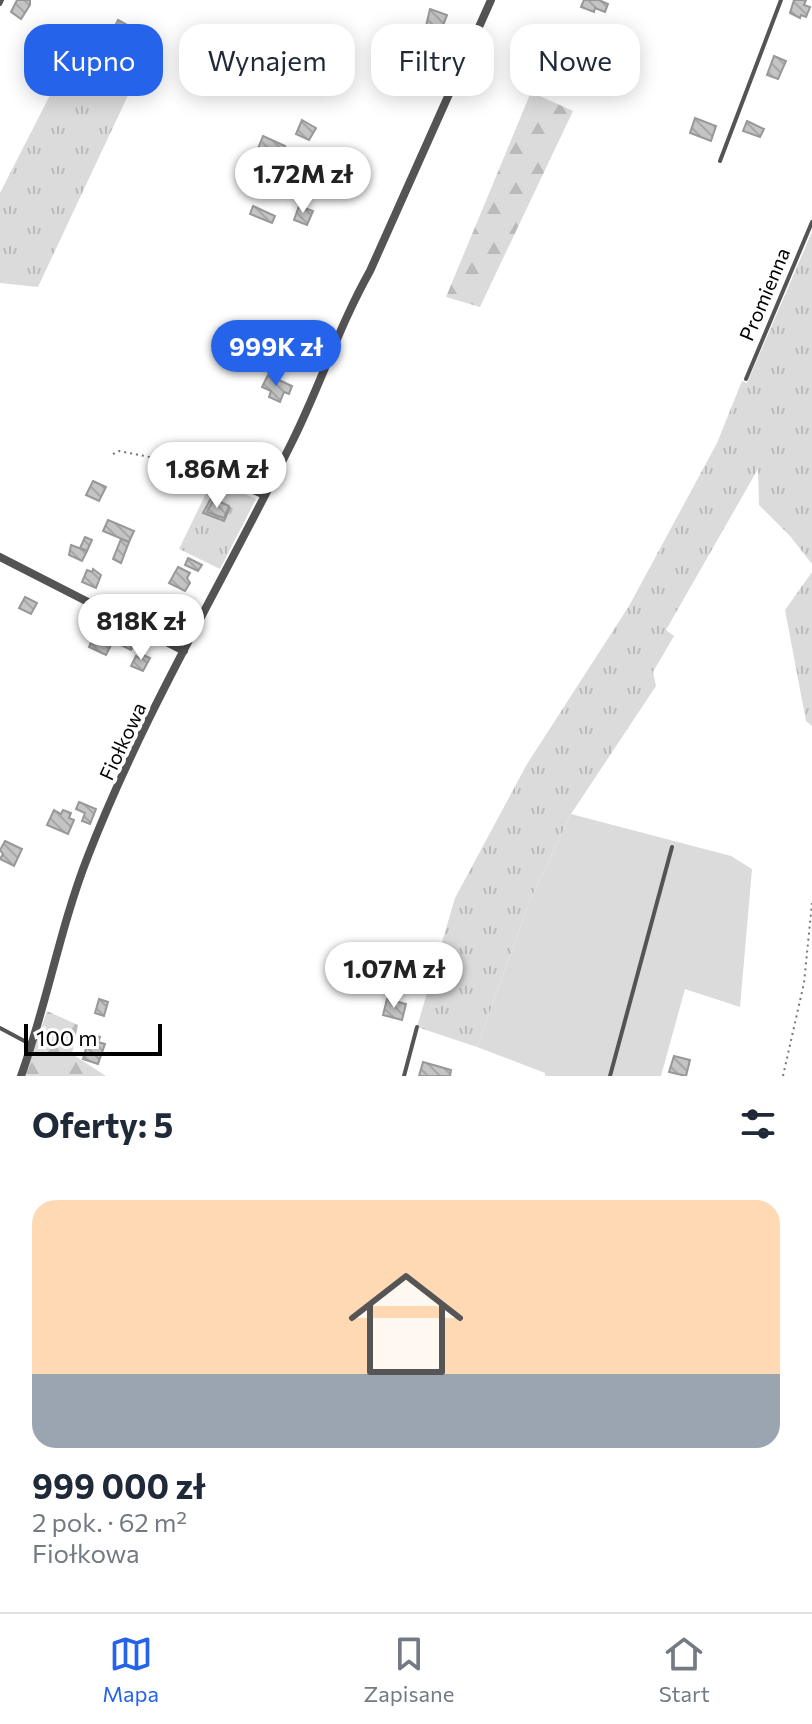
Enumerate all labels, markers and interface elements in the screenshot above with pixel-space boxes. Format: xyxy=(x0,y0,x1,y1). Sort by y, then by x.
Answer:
chip: Kupno xyxy=(24,24,163,96)
chip: Wynajem xyxy=(179,24,355,96)
chip: Filtry xyxy=(371,24,494,96)
chip: Nowe xyxy=(510,24,640,96)
pin: 1.72M zł xyxy=(220,147,386,215)
text: 1.72M zł xyxy=(253,157,353,188)
street label: Promienna xyxy=(734,244,794,344)
pin: 999K zł xyxy=(202,320,350,388)
text: 999K zł xyxy=(229,330,323,361)
pin: 1.86M zł xyxy=(134,442,300,510)
text: 1.86M zł xyxy=(165,452,269,483)
pin: 818K zł xyxy=(67,594,215,662)
text: 818K zł xyxy=(96,604,186,635)
street label: Fiołkowa xyxy=(94,698,150,784)
pin: 1.07M zł xyxy=(311,942,477,1010)
text: 1.07M zł xyxy=(343,952,445,983)
scale bar xyxy=(24,1020,162,1056)
text: 100 m xyxy=(36,1024,98,1051)
icon: filters xyxy=(736,1102,780,1146)
text: Oferty: 5 xyxy=(32,1103,173,1145)
icon: home xyxy=(334,1252,478,1396)
text: 999 000 zł xyxy=(32,1464,205,1506)
text: 2 pok. · 62 m² xyxy=(32,1506,187,1537)
text: Fiołkowa xyxy=(32,1537,140,1568)
tab: Mapa xyxy=(102,1632,159,1707)
tab: Zapisane xyxy=(364,1632,454,1707)
tab: Start xyxy=(659,1632,710,1707)

